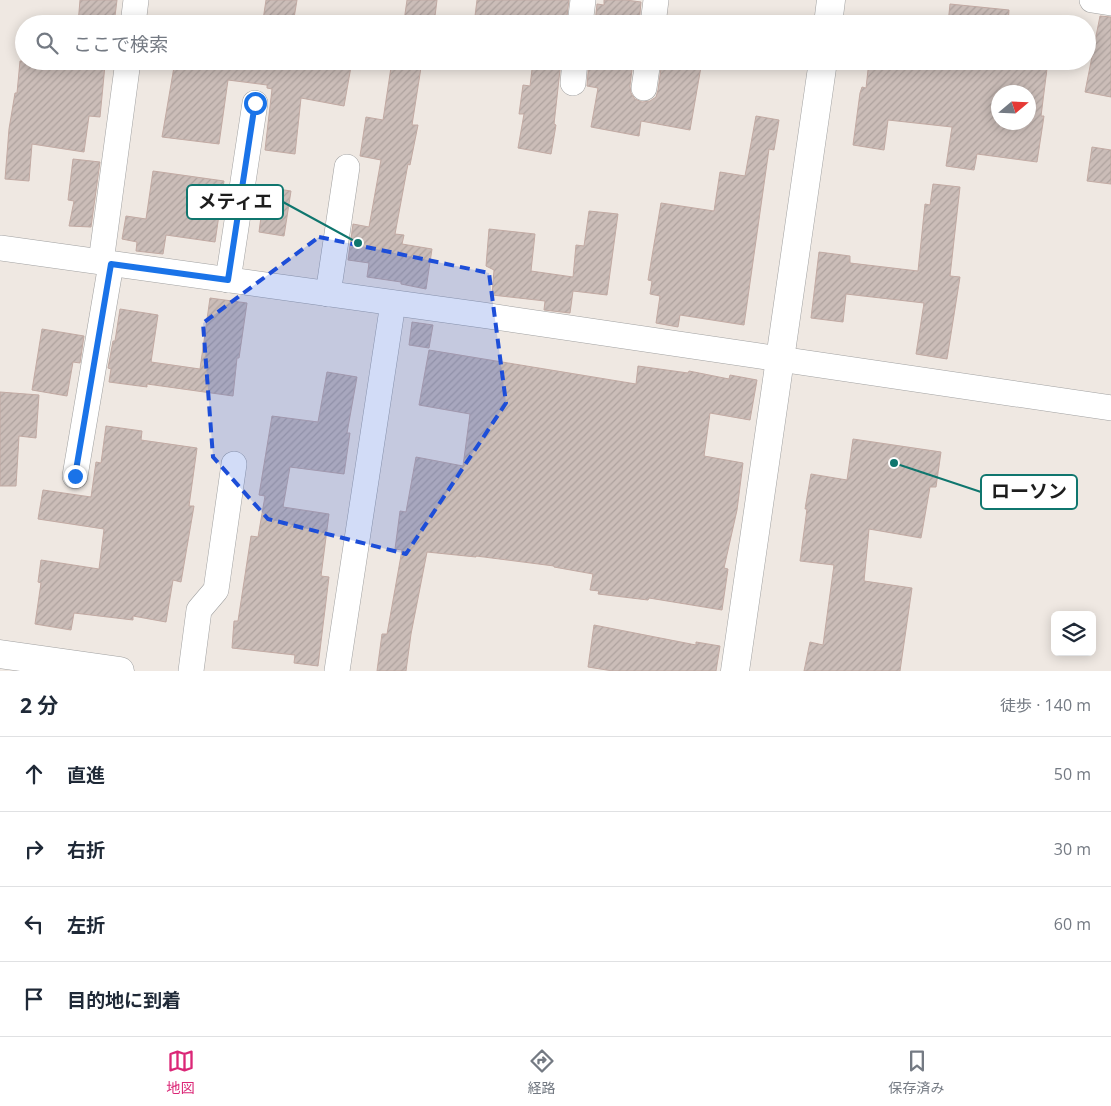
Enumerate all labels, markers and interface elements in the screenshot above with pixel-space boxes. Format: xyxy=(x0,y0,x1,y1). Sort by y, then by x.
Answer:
search box xyxy=(15,15,1096,70)
icon: search xyxy=(33,29,61,57)
text: ここで検索 xyxy=(73,31,168,57)
north arrow xyxy=(991,85,1036,130)
route start xyxy=(244,92,267,115)
callout: メティエ xyxy=(187,185,283,219)
text: メティエ xyxy=(198,188,272,214)
route end xyxy=(64,465,87,488)
callout: ローソン xyxy=(981,475,1077,509)
text: ローソン xyxy=(991,478,1067,504)
map controls xyxy=(1051,611,1096,656)
button: layers xyxy=(1051,611,1096,656)
text: 2 分 xyxy=(20,691,58,719)
text: 徒歩 · 140 m xyxy=(1000,694,1091,716)
icon: ahead xyxy=(20,760,48,788)
text: 直進 xyxy=(67,762,105,788)
text: 50 m xyxy=(1054,763,1091,785)
icon: right xyxy=(20,835,48,863)
text: 右折 xyxy=(67,837,105,863)
text: 30 m xyxy=(1054,838,1091,860)
icon: left xyxy=(20,910,48,938)
text: 左折 xyxy=(67,912,105,938)
text: 60 m xyxy=(1054,913,1091,935)
icon: arrive xyxy=(20,985,48,1013)
text: 目的地に到着 xyxy=(67,987,181,1013)
tab: 地図 xyxy=(167,1047,195,1097)
tab: 経路 xyxy=(528,1047,556,1097)
tab: 保存済み xyxy=(889,1047,945,1097)

